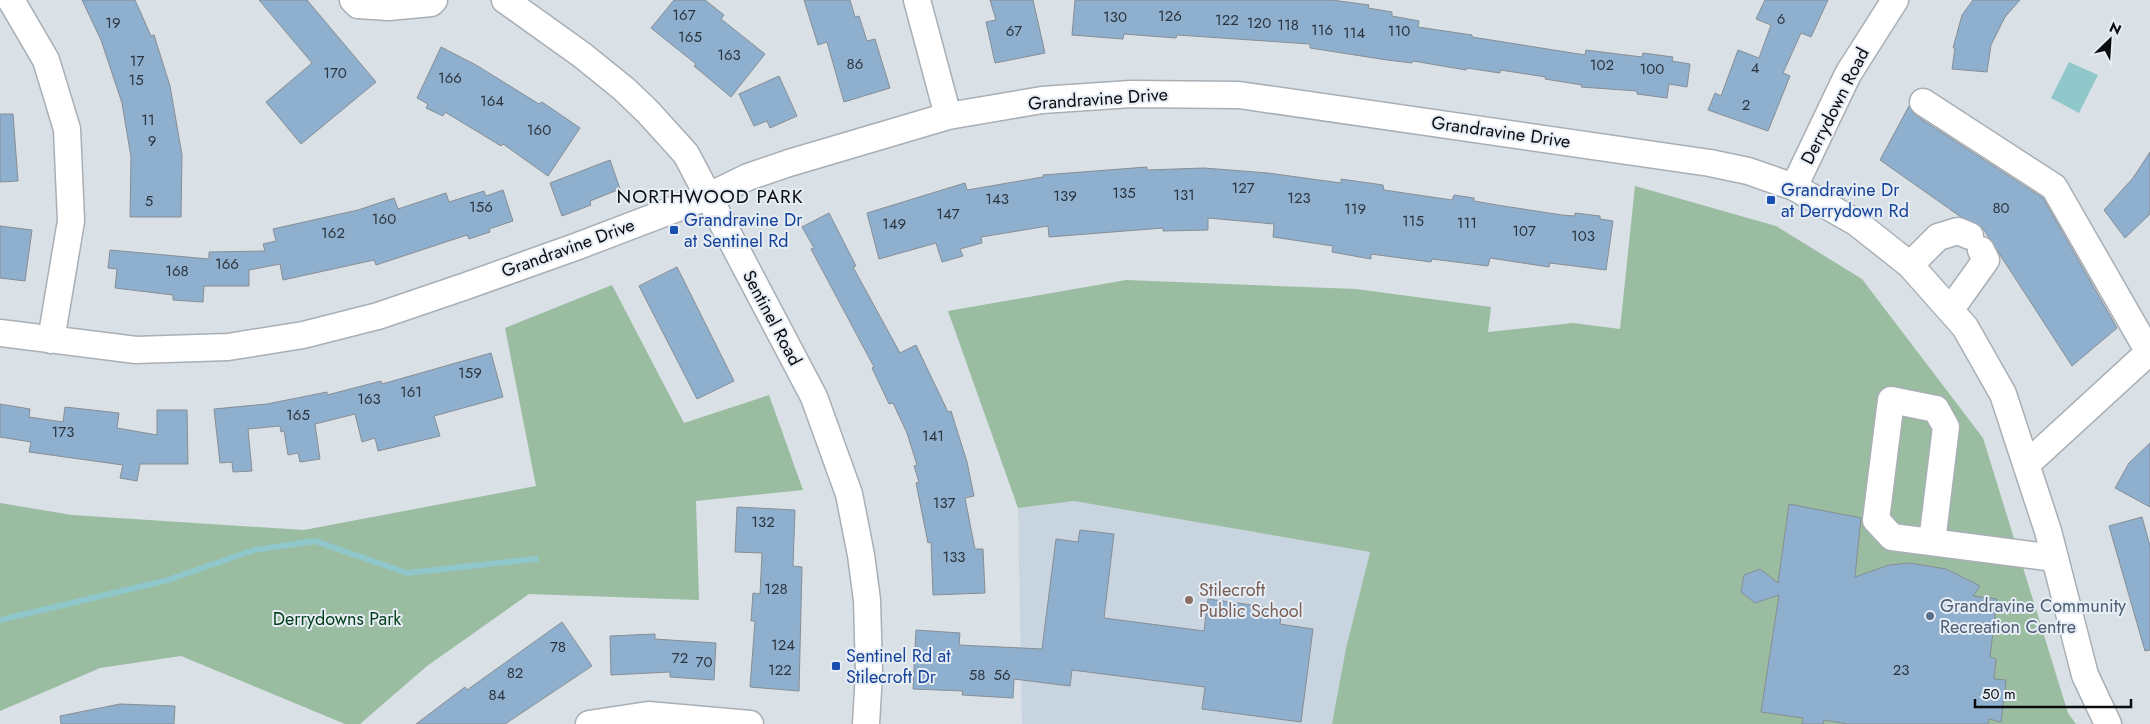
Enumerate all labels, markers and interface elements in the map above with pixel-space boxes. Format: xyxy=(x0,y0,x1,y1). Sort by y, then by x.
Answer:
house number: 167 xyxy=(672,4,696,26)
house number: 126 xyxy=(1158,5,1182,27)
house number: 130 xyxy=(1103,6,1127,28)
house number: 6 xyxy=(1777,8,1785,30)
house number: 122 xyxy=(1215,9,1239,31)
house number: 19 xyxy=(105,12,121,34)
house number: 120 xyxy=(1247,12,1271,34)
house number: 118 xyxy=(1277,14,1299,36)
north arrow xyxy=(2085,15,2135,65)
text: N xyxy=(2106,17,2125,40)
house number: 116 xyxy=(1311,19,1333,41)
house number: 67 xyxy=(1006,20,1022,42)
house number: 110 xyxy=(1388,20,1410,42)
house number: 114 xyxy=(1343,22,1365,44)
house number: 165 xyxy=(678,26,702,48)
street label: Derrydown Road xyxy=(1794,43,1876,169)
house number: 163 xyxy=(717,44,741,66)
house number: 17 xyxy=(130,50,144,72)
house number: 86 xyxy=(847,53,863,75)
house number: 102 xyxy=(1590,54,1614,76)
house number: 4 xyxy=(1751,57,1760,79)
house number: 100 xyxy=(1640,58,1664,80)
house number: 170 xyxy=(323,62,347,84)
house number: 166 xyxy=(438,67,462,89)
house number: 15 xyxy=(128,69,144,91)
street label: Grandravine Drive xyxy=(1027,81,1169,117)
house number: 164 xyxy=(480,90,504,112)
house number: 2 xyxy=(1742,94,1750,116)
house number: 11 xyxy=(141,109,155,131)
street label: Grandravine Drive xyxy=(1430,109,1572,155)
house number: 160 xyxy=(527,119,551,141)
house number: 9 xyxy=(148,130,156,152)
house number: 127 xyxy=(1231,177,1255,199)
place label: Grandravine Dr at Derrydown Rd xyxy=(1781,177,1909,224)
house number: 135 xyxy=(1112,182,1136,204)
district label: NORTHWOOD PARK xyxy=(617,183,803,210)
house number: 131 xyxy=(1173,184,1195,206)
house number: 139 xyxy=(1053,185,1077,207)
house number: 123 xyxy=(1287,187,1311,209)
house number: 143 xyxy=(985,188,1009,210)
house number: 5 xyxy=(145,190,153,212)
marker: Grandravine Dr at Derrydown Rd xyxy=(1765,194,1777,206)
house number: 156 xyxy=(469,196,493,218)
house number: 80 xyxy=(1992,197,2010,219)
house number: 119 xyxy=(1344,198,1366,220)
house number: 147 xyxy=(936,203,960,225)
place label: Grandravine Dr at Sentinel Rd xyxy=(684,207,803,254)
house number: 160 xyxy=(372,208,396,230)
house number: 115 xyxy=(1402,210,1424,232)
street label: Grandravine Drive xyxy=(498,212,638,284)
house number: 111 xyxy=(1457,212,1477,234)
house number: 149 xyxy=(882,213,906,235)
house number: 107 xyxy=(1512,220,1536,242)
house number: 162 xyxy=(321,222,345,244)
marker: Grandravine Dr at Sentinel Rd xyxy=(668,224,680,236)
house number: 103 xyxy=(1571,225,1595,247)
house number: 166 xyxy=(215,253,239,275)
house number: 168 xyxy=(165,260,189,282)
street label: Sentinel Road xyxy=(736,266,808,370)
house number: 159 xyxy=(458,362,482,384)
house number: 161 xyxy=(400,381,422,403)
house number: 163 xyxy=(357,388,381,410)
house number: 165 xyxy=(286,404,310,426)
house number: 173 xyxy=(52,421,74,443)
house number: 141 xyxy=(922,425,944,447)
house number: 137 xyxy=(933,492,955,514)
house number: 132 xyxy=(751,511,775,533)
house number: 133 xyxy=(942,546,966,568)
place label: Stilecroft Public School xyxy=(1199,577,1303,624)
house number: 128 xyxy=(764,578,788,600)
place label: Grandravine Community Recreation Centre xyxy=(1940,593,2126,640)
marker: Stilecroft Public School xyxy=(1183,594,1195,606)
park label: Derrydowns Park xyxy=(273,606,401,632)
marker: Grandravine Community Recreation Centre xyxy=(1924,610,1936,622)
house number: 124 xyxy=(771,634,795,656)
house number: 78 xyxy=(550,636,566,658)
place label: Sentinel Rd at Stilecroft Dr xyxy=(846,643,951,690)
house number: 72 xyxy=(672,647,688,669)
house number: 70 xyxy=(696,651,712,673)
house number: 122 xyxy=(768,659,792,681)
house number: 23 xyxy=(1893,659,1909,681)
marker: Sentinel Rd at Stilecroft Dr xyxy=(830,660,842,672)
house number: 82 xyxy=(507,662,523,684)
house number: 58 xyxy=(969,664,985,686)
house number: 56 xyxy=(993,664,1011,686)
scale bar xyxy=(1975,676,2131,708)
text: 50 m xyxy=(1982,683,2016,705)
house number: 84 xyxy=(489,684,506,706)

